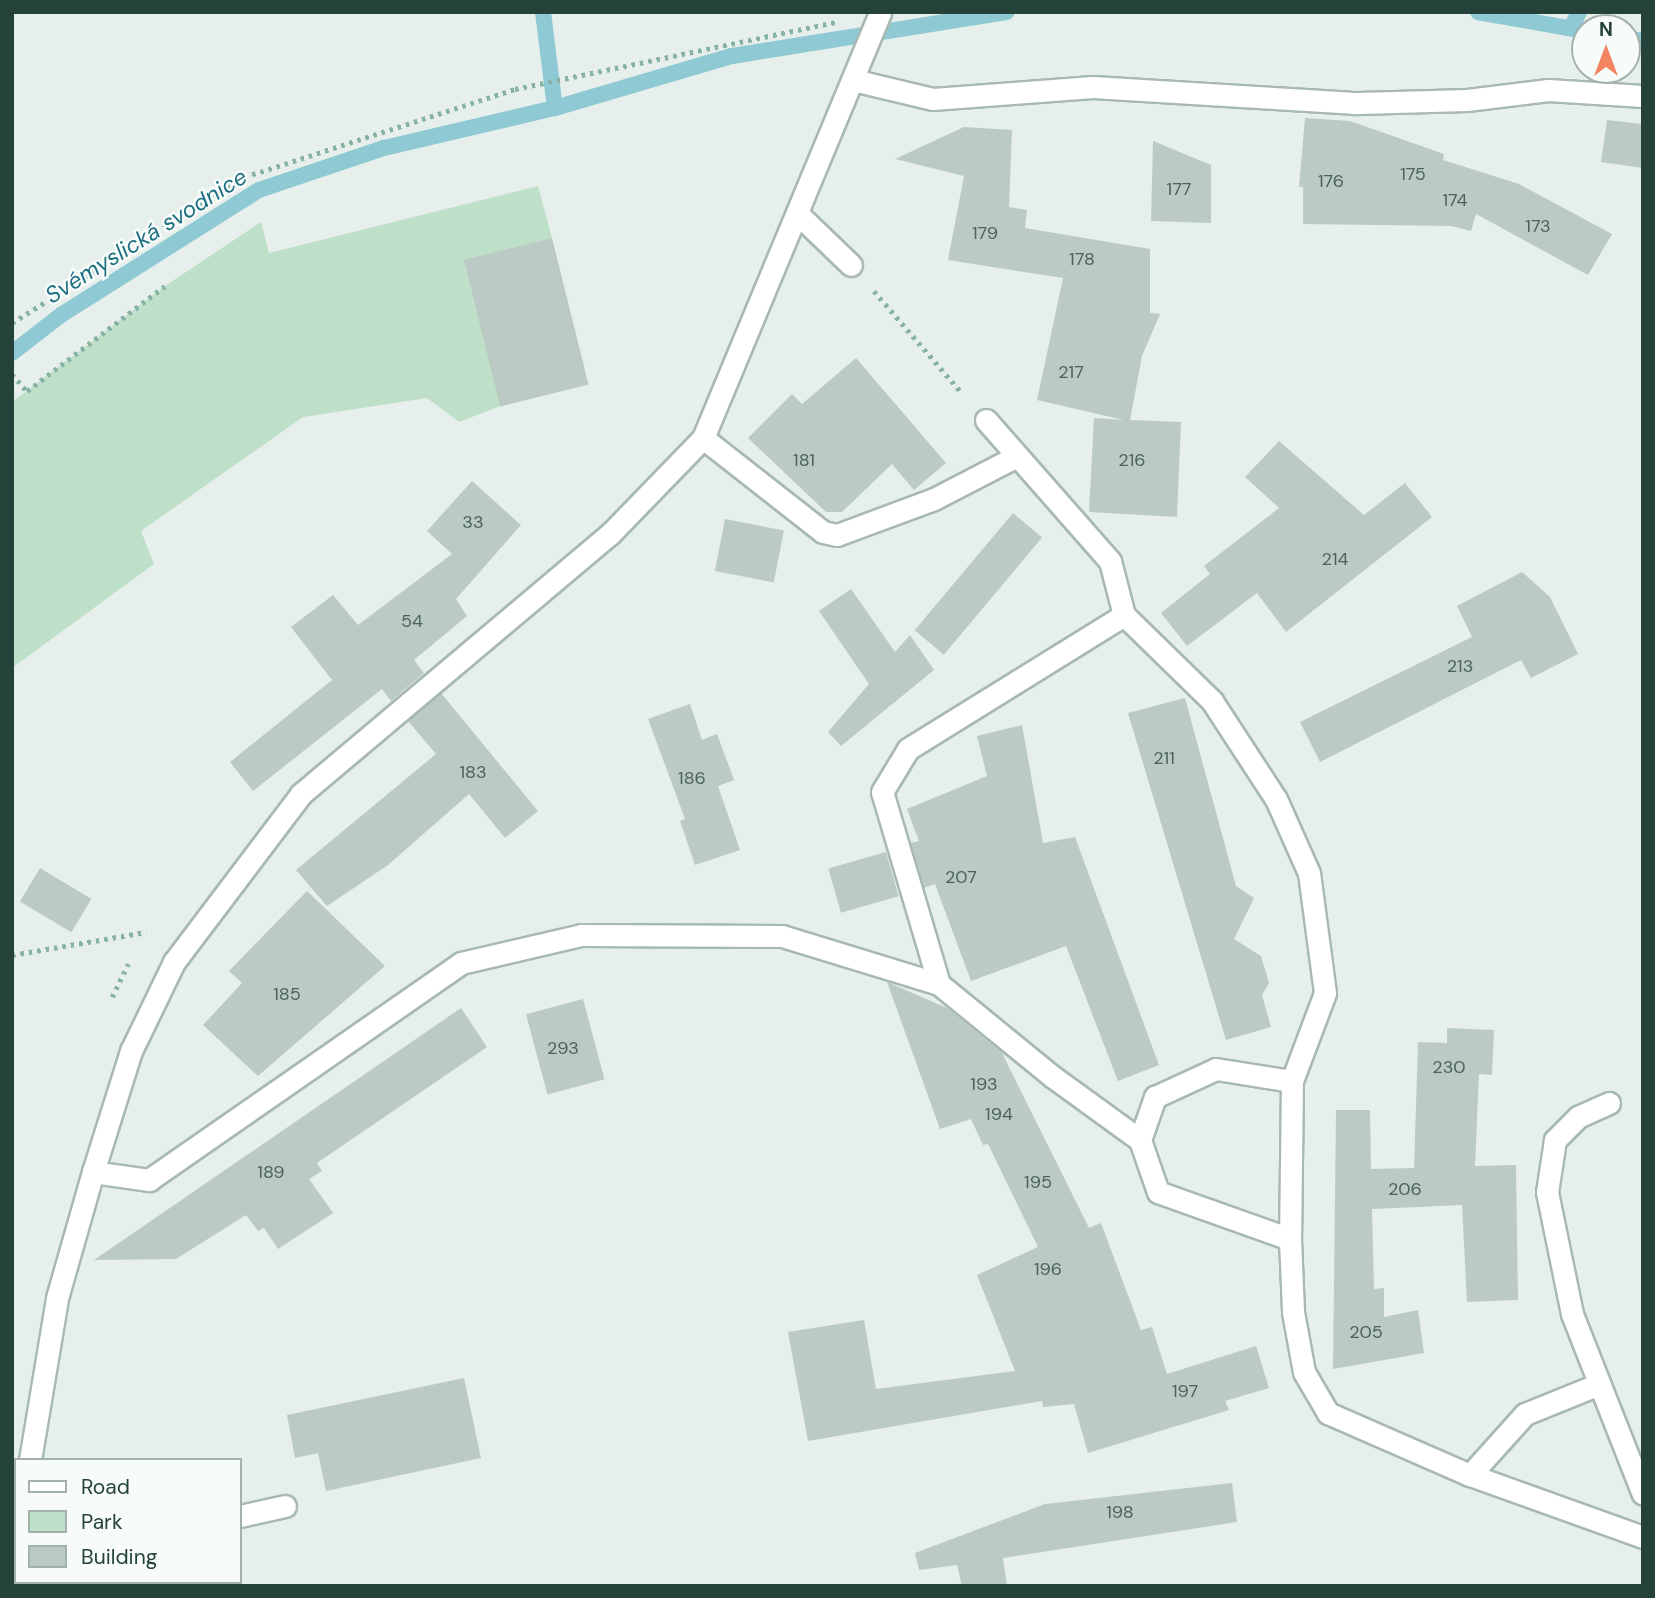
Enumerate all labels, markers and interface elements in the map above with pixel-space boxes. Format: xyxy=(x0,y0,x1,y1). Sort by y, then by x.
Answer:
north arrow xyxy=(1571,14,1641,84)
text: N xyxy=(1599,17,1613,42)
water label: Svémyslická svodnice xyxy=(40,163,252,309)
house number: 175 xyxy=(1400,163,1426,185)
house number: 176 xyxy=(1318,170,1344,192)
house number: 177 xyxy=(1167,178,1191,200)
house number: 174 xyxy=(1442,189,1468,211)
house number: 173 xyxy=(1525,215,1551,237)
house number: 179 xyxy=(972,222,998,244)
house number: 178 xyxy=(1069,248,1095,270)
house number: 217 xyxy=(1058,361,1084,383)
house number: 181 xyxy=(793,449,815,471)
house number: 216 xyxy=(1118,449,1146,471)
house number: 33 xyxy=(462,511,484,533)
house number: 214 xyxy=(1322,548,1348,570)
house number: 54 xyxy=(401,610,423,632)
house number: 213 xyxy=(1447,655,1473,677)
house number: 211 xyxy=(1153,747,1175,769)
house number: 183 xyxy=(459,761,487,783)
house number: 186 xyxy=(678,767,706,789)
house number: 207 xyxy=(945,866,977,888)
house number: 185 xyxy=(273,983,301,1005)
house number: 293 xyxy=(547,1037,579,1059)
house number: 230 xyxy=(1432,1056,1466,1078)
house number: 193 xyxy=(970,1073,998,1095)
house number: 194 xyxy=(985,1103,1013,1125)
house number: 189 xyxy=(257,1161,285,1183)
house number: 195 xyxy=(1024,1171,1052,1193)
house number: 206 xyxy=(1388,1178,1422,1200)
house number: 196 xyxy=(1034,1258,1062,1280)
house number: 205 xyxy=(1349,1321,1383,1343)
house number: 197 xyxy=(1172,1380,1198,1402)
legend xyxy=(14,1458,242,1584)
text: Road xyxy=(81,1473,130,1501)
house number: 198 xyxy=(1106,1501,1134,1523)
text: Park xyxy=(81,1508,122,1536)
text: Building xyxy=(81,1543,157,1571)

